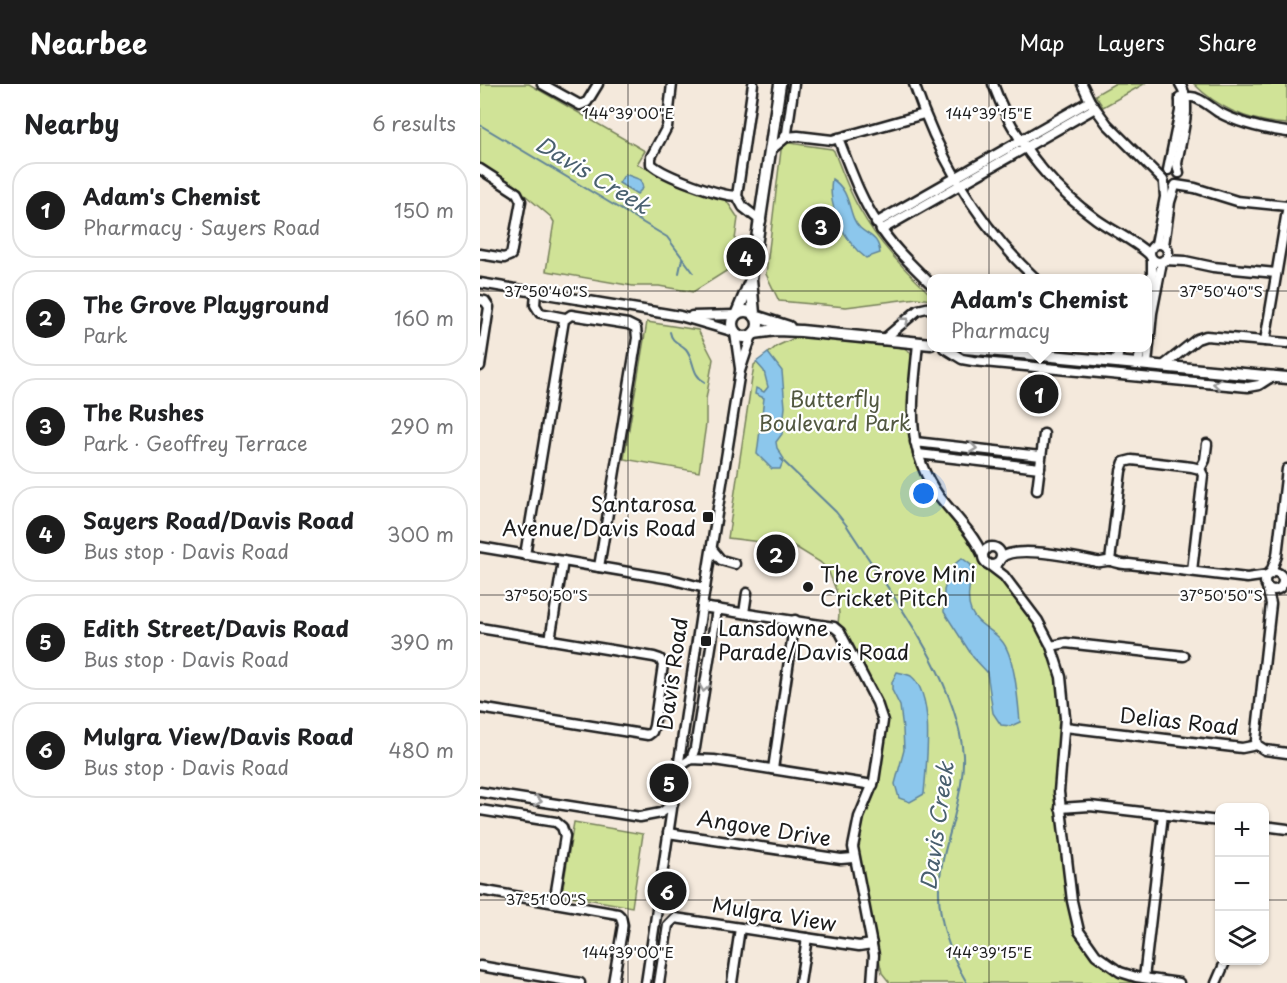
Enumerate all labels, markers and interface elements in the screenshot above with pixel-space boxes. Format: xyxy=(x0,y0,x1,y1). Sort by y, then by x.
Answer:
text: Nearbee xyxy=(30,21,147,64)
text: Map xyxy=(1020,26,1064,58)
text: Layers xyxy=(1097,26,1165,58)
text: Share xyxy=(1198,26,1257,58)
text: 144°39'00"E xyxy=(582,101,674,124)
text: 144°39'15"E xyxy=(946,101,1032,124)
text: Nearby xyxy=(24,104,119,143)
text: 6 results xyxy=(372,108,456,138)
water label: Davis Creek xyxy=(530,126,659,222)
text: Adam's Chemist xyxy=(83,179,261,212)
text: 1 xyxy=(41,195,50,225)
text: 150 m xyxy=(394,195,454,225)
pin: 3 xyxy=(802,204,840,248)
text: Pharmacy · Sayers Road xyxy=(83,212,320,242)
pin: 4 xyxy=(726,234,766,279)
popup xyxy=(927,274,1152,352)
text: 37°50'40"S xyxy=(504,279,588,302)
text: 37°50'40"S xyxy=(1179,279,1263,302)
text: Adam's Chemist xyxy=(951,282,1128,315)
text: The Grove Playground xyxy=(83,287,329,320)
text: 2 xyxy=(38,303,53,333)
text: 160 m xyxy=(394,303,454,333)
text: Pharmacy xyxy=(951,315,1050,345)
one-way arrow xyxy=(899,317,910,328)
text: Park xyxy=(83,320,128,350)
pin: 1 xyxy=(1020,372,1058,416)
one-way arrow xyxy=(1213,378,1222,391)
park label: Butterfly Boulevard Park xyxy=(758,382,912,438)
text: The Rushes xyxy=(83,395,204,428)
text: 3 xyxy=(39,411,52,441)
text: 290 m xyxy=(390,411,454,441)
text: Park · Geoffrey Terrace xyxy=(83,428,308,458)
one-way arrow xyxy=(969,441,978,454)
your location xyxy=(909,479,938,508)
place label: Santarosa Avenue/Davis Road xyxy=(502,487,696,543)
text: Sayers Road/Davis Road xyxy=(83,503,354,536)
marker: Santarosa Avenue/Davis Road xyxy=(701,510,715,524)
text: 4 xyxy=(39,519,52,549)
text: 300 m xyxy=(387,519,454,549)
pin: 2 xyxy=(756,532,796,576)
text: Bus stop · Davis Road xyxy=(83,536,289,566)
place label: The Grove Mini Cricket Pitch xyxy=(820,557,976,613)
marker: The Grove Mini Cricket Pitch xyxy=(801,580,815,594)
text: 37°50'50"S xyxy=(504,583,588,606)
text: 37°50'50"S xyxy=(1179,583,1263,606)
text: Edith Street/Davis Road xyxy=(83,611,349,644)
place label: Lansdowne Parade/Davis Road xyxy=(718,611,909,667)
street label: Davis Road xyxy=(647,615,695,732)
text: 5 xyxy=(39,627,52,657)
text: 390 m xyxy=(390,627,454,657)
marker: Lansdowne Parade/Davis Road xyxy=(699,634,713,648)
text: Bus stop · Davis Road xyxy=(83,644,289,674)
one-way arrow xyxy=(699,683,711,692)
street label: Delias Road xyxy=(1118,698,1240,742)
text: Mulgra View/Davis Road xyxy=(83,719,354,752)
text: 6 xyxy=(38,735,53,765)
text: 480 m xyxy=(389,735,454,765)
text: Bus stop · Davis Road xyxy=(83,752,289,782)
water label: Davis Creek xyxy=(910,758,961,892)
pin: 5 xyxy=(650,760,688,806)
one-way arrow xyxy=(532,794,542,807)
street label: Angove Drive xyxy=(695,801,834,853)
map controls xyxy=(1215,803,1269,965)
button: + xyxy=(1215,803,1269,857)
button: − xyxy=(1215,857,1269,911)
pin: 6 xyxy=(648,868,687,914)
text: 37°51'00"S xyxy=(506,887,586,910)
street label: Mulgra View xyxy=(710,887,839,939)
button: layers xyxy=(1215,911,1269,965)
text: 144°39'00"E xyxy=(582,940,674,963)
text: 144°39'15"E xyxy=(946,940,1032,963)

